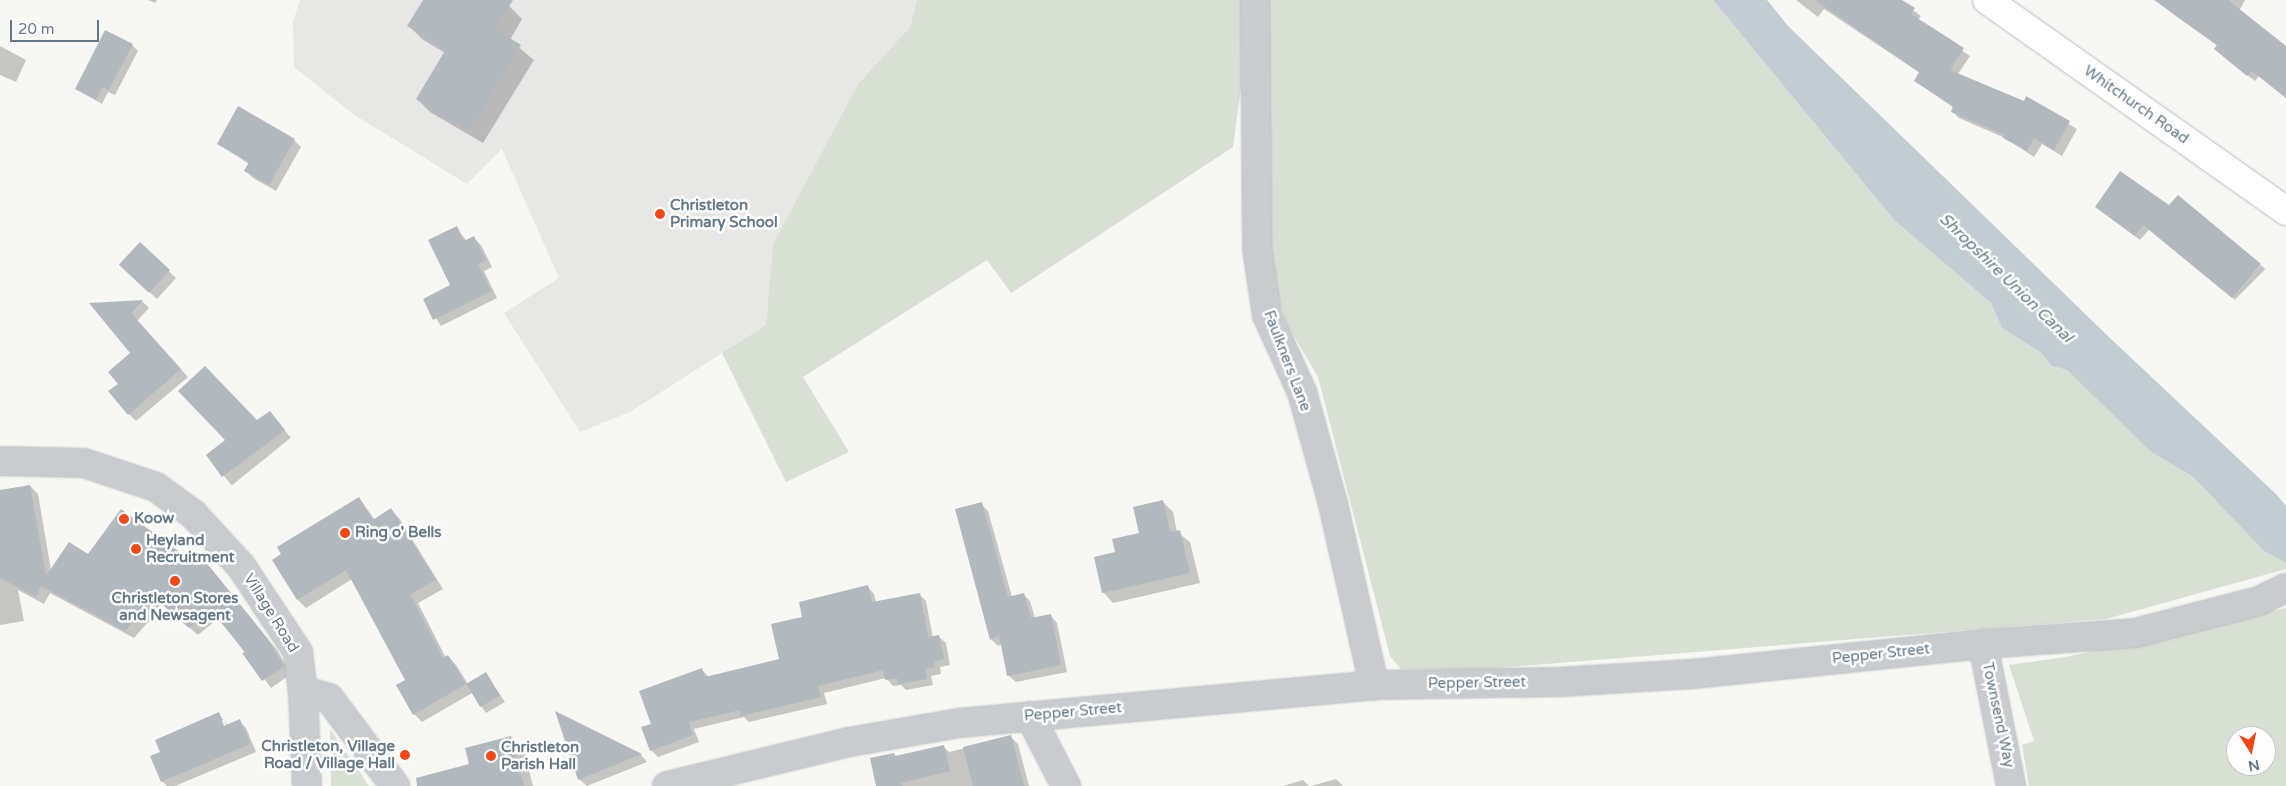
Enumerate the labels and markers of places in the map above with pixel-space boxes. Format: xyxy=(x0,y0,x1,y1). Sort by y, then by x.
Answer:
place label: Christleton Primary School xyxy=(670,196,778,231)
marker: Christleton Primary School xyxy=(654,208,666,220)
place label: Koow xyxy=(134,510,174,528)
marker: Koow xyxy=(118,513,130,525)
place label: Ring o' Bells xyxy=(355,524,442,542)
marker: Ring o' Bells xyxy=(339,527,351,539)
place label: Heyland Recruitment xyxy=(146,531,234,566)
marker: Heyland Recruitment xyxy=(130,543,142,555)
marker: Christleton Stores and Newsagent xyxy=(169,575,181,587)
place label: Christleton Stores and Newsagent xyxy=(112,589,238,624)
place label: Christleton, Village Road / Village Hall xyxy=(261,737,395,772)
place label: Christleton Parish Hall xyxy=(501,738,579,773)
marker: Christleton, Village Road / Village Hall xyxy=(399,749,411,761)
marker: Christleton Parish Hall xyxy=(485,750,497,762)

